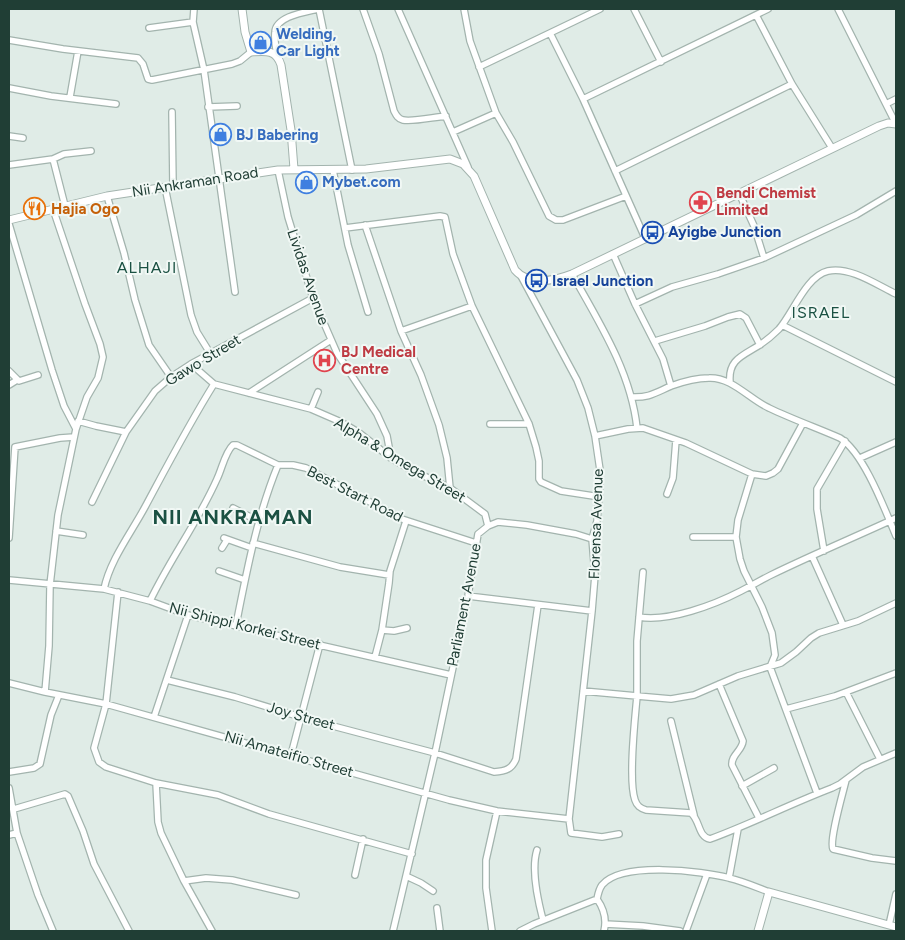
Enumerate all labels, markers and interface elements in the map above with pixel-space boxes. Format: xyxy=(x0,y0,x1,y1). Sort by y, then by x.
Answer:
place label: Welding, Car Light xyxy=(276,25,340,60)
shop icon: Welding, Car Light xyxy=(248,31,272,55)
shop icon: BJ Babering xyxy=(208,123,232,147)
place label: BJ Babering xyxy=(236,126,319,144)
street label: Nii Ankraman Road xyxy=(130,163,260,201)
shop icon: Mybet.com xyxy=(294,170,318,194)
place label: Mybet.com xyxy=(322,173,400,191)
place label: Bendi Chemist Limited xyxy=(716,184,816,219)
pharmacy icon: Bendi Chemist Limited xyxy=(688,190,712,214)
restaurant icon: Hajia Ogo xyxy=(23,197,47,221)
place label: Hajia Ogo xyxy=(51,200,120,218)
bus stop icon: Ayigbe Junction xyxy=(640,220,664,244)
place label: Ayigbe Junction xyxy=(668,223,781,241)
street label: Lividas Avenue xyxy=(283,227,333,327)
district label: ALHAJI xyxy=(117,258,177,277)
bus stop icon: Israel Junction xyxy=(524,269,548,293)
place label: Israel Junction xyxy=(552,272,653,290)
district label: ISRAEL xyxy=(792,303,850,322)
street label: Gawo Street xyxy=(162,330,244,390)
place label: BJ Medical Centre xyxy=(341,343,416,378)
hospital icon: BJ Medical Centre xyxy=(313,349,337,373)
street label: Alpha & Omega Street xyxy=(331,414,469,507)
street label: Best Start Road xyxy=(304,462,406,526)
street label: Florensa Avenue xyxy=(585,468,607,580)
district label: NII ANKRAMAN xyxy=(152,505,314,529)
street label: Parliament Avenue xyxy=(443,542,485,668)
street label: Nii Shippi Korkei Street xyxy=(167,598,323,654)
street label: Joy Street xyxy=(265,698,337,734)
street label: Nii Amateifio Street xyxy=(222,727,356,781)

